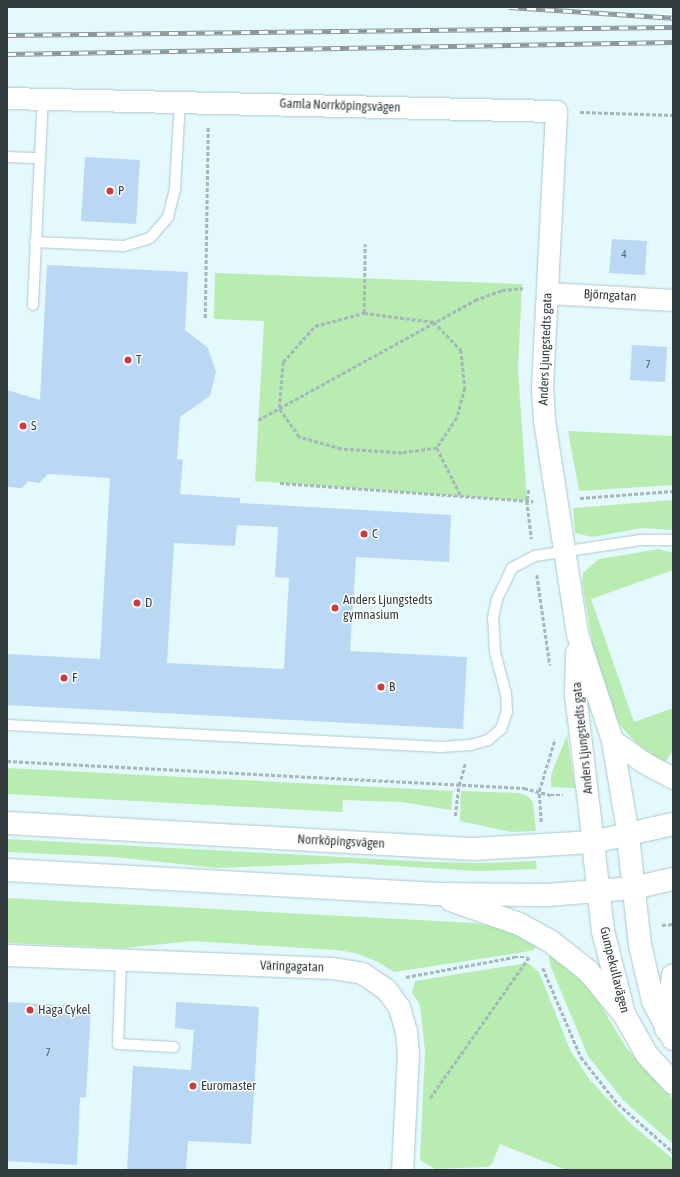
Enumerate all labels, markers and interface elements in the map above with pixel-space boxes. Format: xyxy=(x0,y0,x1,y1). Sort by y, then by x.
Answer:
street label: Gamla Norrköpingsvägen xyxy=(279,96,401,116)
place label: P xyxy=(118,183,124,199)
marker: P xyxy=(105,186,115,196)
house number: 4 xyxy=(621,247,627,261)
street label: Björngatan xyxy=(583,287,637,305)
street label: Anders Ljungstedts gata xyxy=(536,292,556,406)
place label: T xyxy=(136,352,142,368)
marker: T xyxy=(123,355,133,365)
house number: 7 xyxy=(645,357,651,371)
place label: S xyxy=(31,418,36,434)
marker: S xyxy=(18,421,28,431)
place label: C xyxy=(372,526,378,542)
marker: C xyxy=(359,529,369,539)
place label: Anders Ljungstedts gymnasium xyxy=(343,593,433,624)
place label: D xyxy=(145,595,152,611)
marker: D xyxy=(132,598,142,608)
marker: Anders Ljungstedts gymnasium xyxy=(330,603,340,613)
place label: F xyxy=(72,670,77,686)
marker: F xyxy=(59,673,69,683)
place label: B xyxy=(389,679,395,695)
street label: Anders Ljungstedts gata xyxy=(569,681,597,795)
marker: B xyxy=(376,682,386,692)
street label: Norrköpingsvägen xyxy=(297,832,385,852)
street label: Gumpekullavägen xyxy=(596,925,632,1015)
street label: Väringagatan xyxy=(260,958,324,976)
place label: Haga Cykel xyxy=(38,1002,91,1018)
marker: Haga Cykel xyxy=(25,1005,35,1015)
house number: 7 xyxy=(45,1045,51,1059)
place label: Euromaster xyxy=(201,1078,256,1094)
marker: Euromaster xyxy=(188,1081,198,1091)

